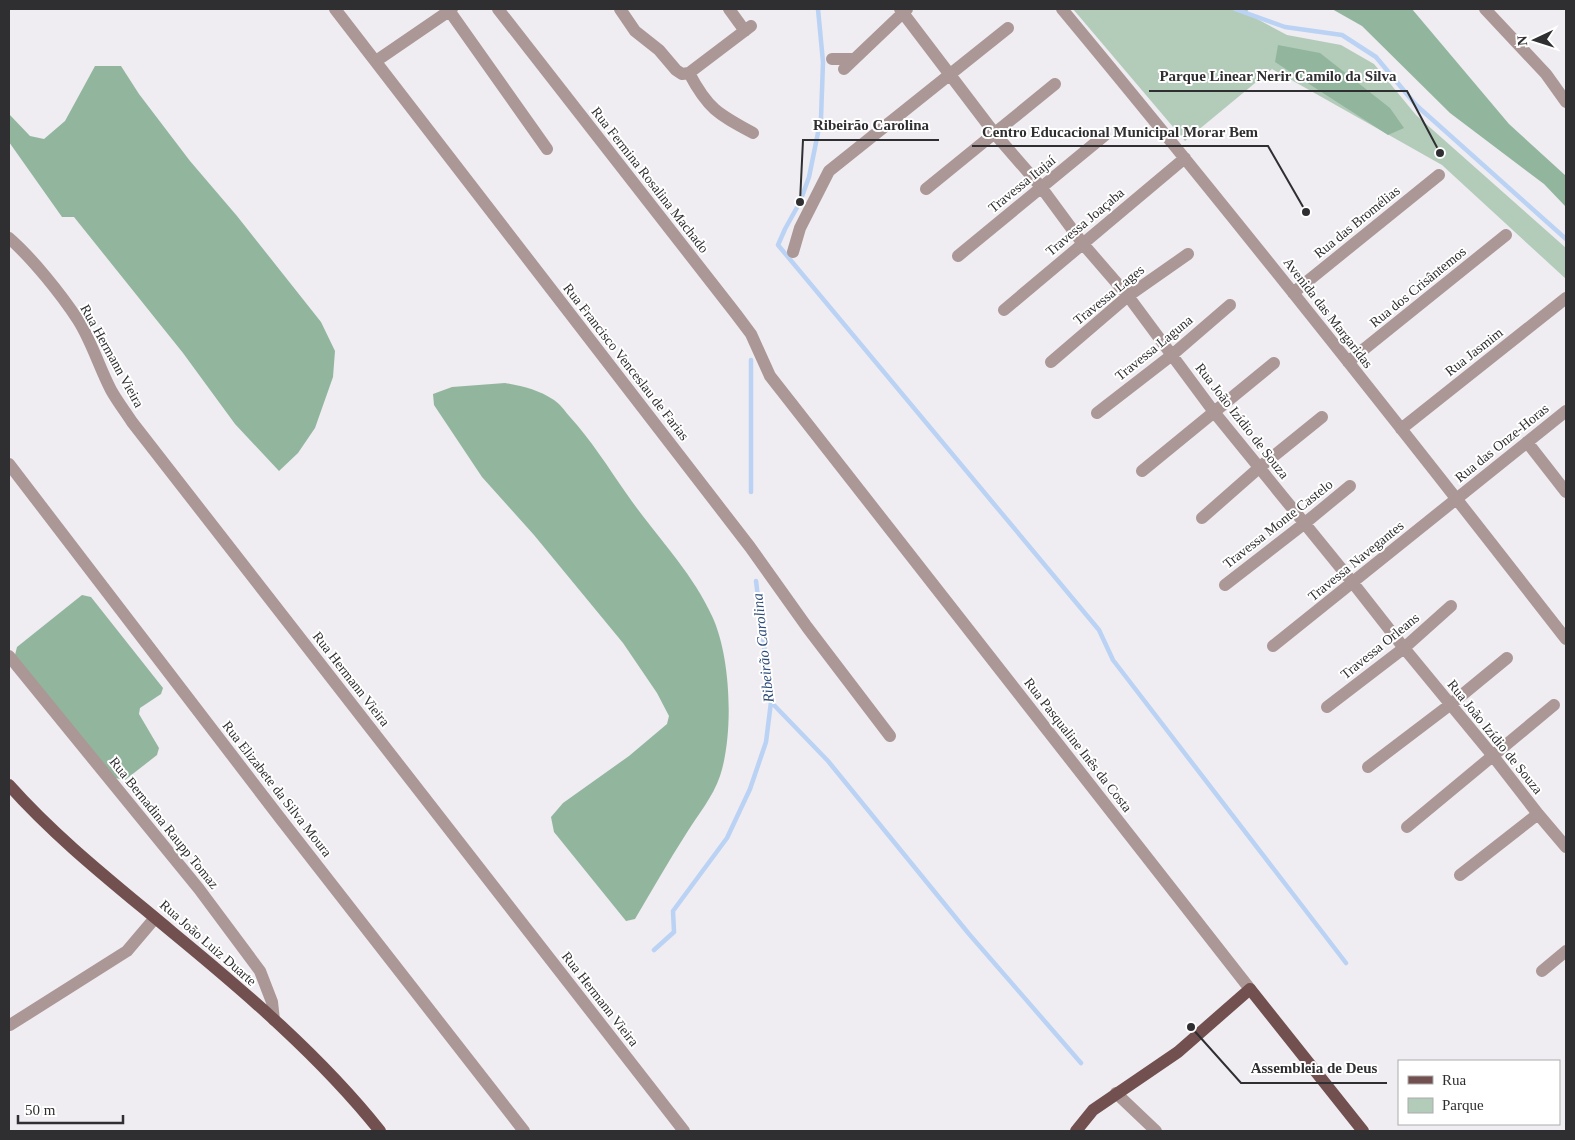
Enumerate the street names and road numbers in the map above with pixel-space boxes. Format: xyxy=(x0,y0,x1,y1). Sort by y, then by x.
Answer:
street label: Rua Fermina Rosalina Machado xyxy=(588,104,712,256)
street label: Travessa Itajaí xyxy=(986,152,1058,215)
street label: Rua das Bromélias xyxy=(1311,183,1403,261)
street label: Travessa Joaçaba xyxy=(1043,185,1128,259)
street label: Rua dos Crisântemos xyxy=(1367,244,1469,330)
street label: Avenida das Margaridas xyxy=(1280,255,1376,371)
street label: Travessa Lages xyxy=(1071,262,1147,328)
street label: Rua Francisco Venceslau de Farias xyxy=(560,281,692,443)
street label: Rua Hermann Vieira xyxy=(77,302,147,411)
street label: Travessa Laguna xyxy=(1112,312,1196,384)
street label: Rua Jasmim xyxy=(1442,325,1506,379)
street label: Rua João Izídio de Souza xyxy=(1192,360,1292,482)
street label: Rua das Onze-Horas xyxy=(1452,401,1552,485)
street label: Travessa Monte Castelo xyxy=(1220,477,1336,571)
street label: Travessa Navegantes xyxy=(1305,518,1407,604)
street label: Travessa Orleans xyxy=(1338,610,1422,682)
street label: Rua Hermann Vieira xyxy=(310,629,393,730)
street label: Rua Pasqualine Inês da Costa xyxy=(1021,675,1135,815)
street label: Rua João Izídio de Souza xyxy=(1444,677,1546,798)
street label: Rua Elizabete da Silva Moura xyxy=(219,718,335,860)
street label: Rua Bernadina Raupp Tomaz xyxy=(106,754,222,892)
street label: Rua João Luiz Duarte xyxy=(157,897,259,989)
street label: Rua Hermann Vieira xyxy=(559,949,642,1050)

